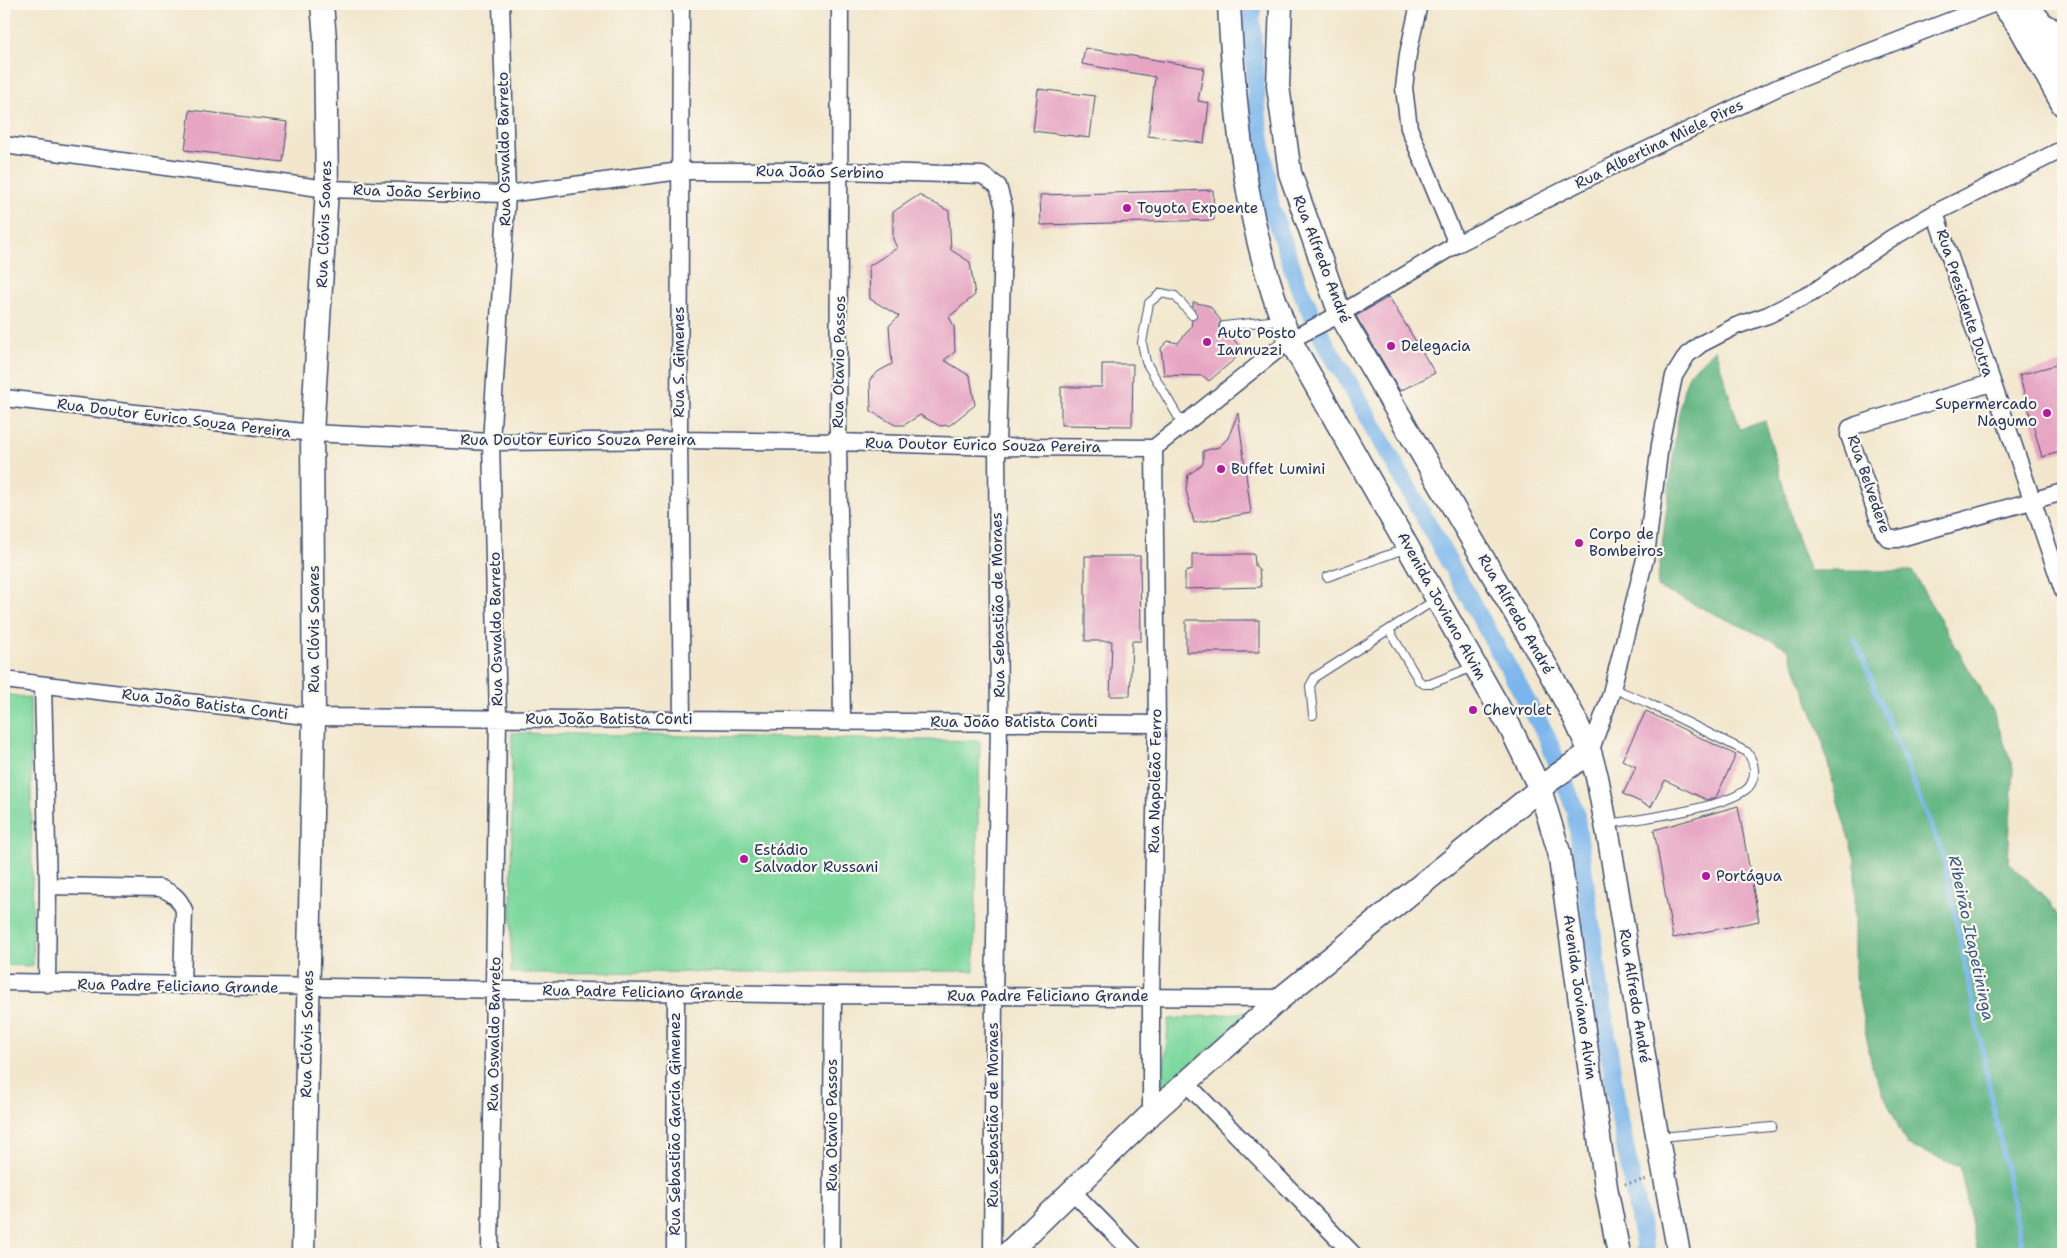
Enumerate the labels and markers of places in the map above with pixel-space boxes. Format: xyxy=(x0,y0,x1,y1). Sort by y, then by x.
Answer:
place label: Toyota Expoente xyxy=(1137,198,1258,218)
marker: Toyota Expoente xyxy=(1121,202,1133,214)
place label: Auto Posto Iannuzzi xyxy=(1217,323,1296,360)
marker: Auto Posto Iannuzzi xyxy=(1201,336,1213,348)
place label: Delegacia xyxy=(1401,336,1471,356)
marker: Delegacia xyxy=(1385,340,1397,352)
place label: Supermercado Nagumo xyxy=(1935,394,2037,431)
marker: Supermercado Nagumo xyxy=(2041,407,2053,419)
place label: Buffet Lumini xyxy=(1231,459,1325,479)
marker: Buffet Lumini xyxy=(1215,463,1227,475)
place label: Corpo de Bombeiros xyxy=(1589,524,1663,561)
marker: Corpo de Bombeiros xyxy=(1573,537,1585,549)
place label: Chevrolet xyxy=(1483,700,1552,720)
marker: Chevrolet xyxy=(1467,704,1479,716)
place label: Estádio Salvador Russani xyxy=(754,840,878,877)
marker: Estádio Salvador Russani xyxy=(738,853,750,865)
place label: Portágua xyxy=(1716,866,1783,886)
marker: Portágua xyxy=(1700,870,1712,882)

